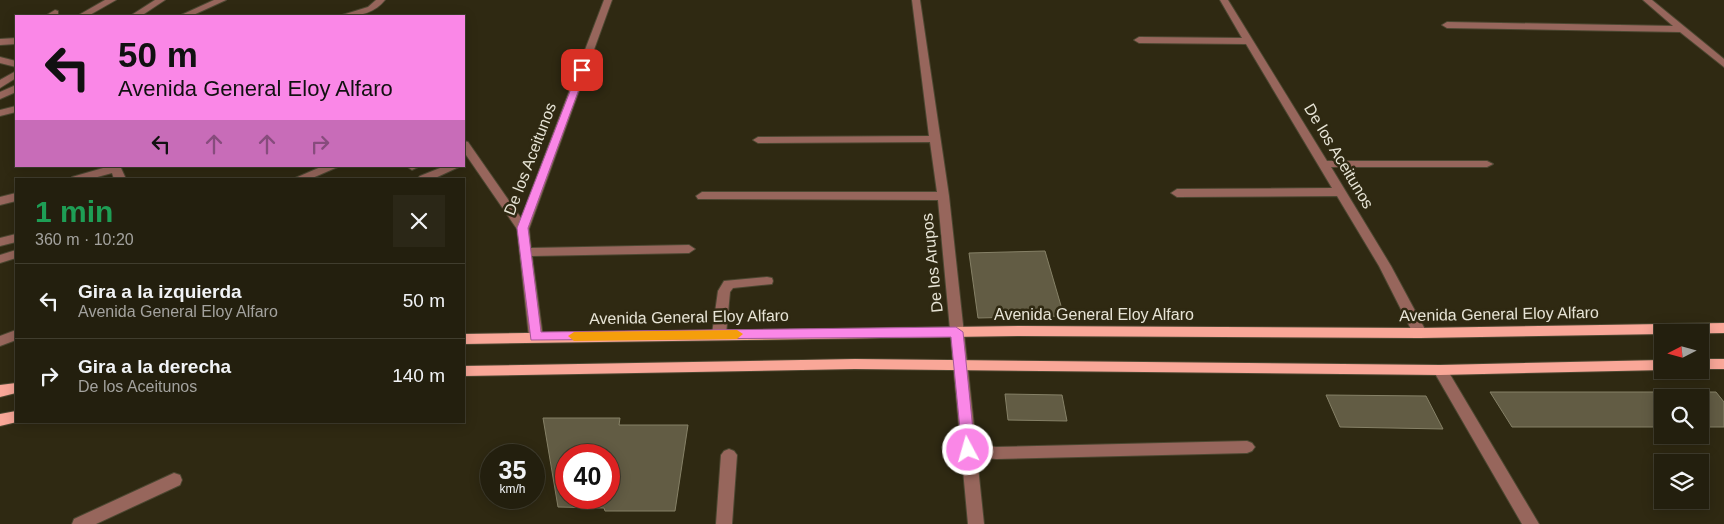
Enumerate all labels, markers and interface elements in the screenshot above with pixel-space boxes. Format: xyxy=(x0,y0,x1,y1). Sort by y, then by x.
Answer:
icon: left xyxy=(35,35,100,100)
text: 50 m xyxy=(118,35,198,74)
pin xyxy=(561,49,603,91)
icon: arrive xyxy=(568,56,596,84)
text: Avenida General Eloy Alfaro xyxy=(118,76,393,101)
street label: De los Aceitunos xyxy=(501,100,559,218)
street label: De los Aceitunos xyxy=(1301,101,1377,211)
icon: left xyxy=(147,130,175,158)
icon: ahead xyxy=(200,130,228,158)
icon: ahead xyxy=(253,130,281,158)
icon: right xyxy=(306,130,334,158)
text: 1 min xyxy=(35,195,113,228)
button: close xyxy=(393,195,445,247)
street label: De los Arupos xyxy=(918,213,946,313)
text: 360 m · 10:20 xyxy=(35,231,134,248)
text: Gira a la izquierda xyxy=(78,281,242,302)
icon: left xyxy=(35,287,63,315)
text: 50 m xyxy=(403,290,445,311)
text: Avenida General Eloy Alfaro xyxy=(78,303,278,320)
street label: Avenida General Eloy Alfaro xyxy=(1399,304,1599,324)
street label: Avenida General Eloy Alfaro xyxy=(994,306,1194,323)
street label: Avenida General Eloy Alfaro xyxy=(589,307,789,327)
north arrow xyxy=(1654,324,1709,379)
map controls xyxy=(1654,324,1709,509)
text: Gira a la derecha xyxy=(78,356,231,377)
icon: right xyxy=(35,362,63,390)
text: 140 m xyxy=(392,365,445,386)
text: De los Aceitunos xyxy=(78,378,197,395)
button: search xyxy=(1654,389,1709,444)
position arrow xyxy=(941,423,993,475)
speed limit sign: 40 xyxy=(555,444,620,509)
button: layers xyxy=(1654,454,1709,509)
text: 35 xyxy=(499,456,526,484)
text: km/h xyxy=(499,482,526,496)

